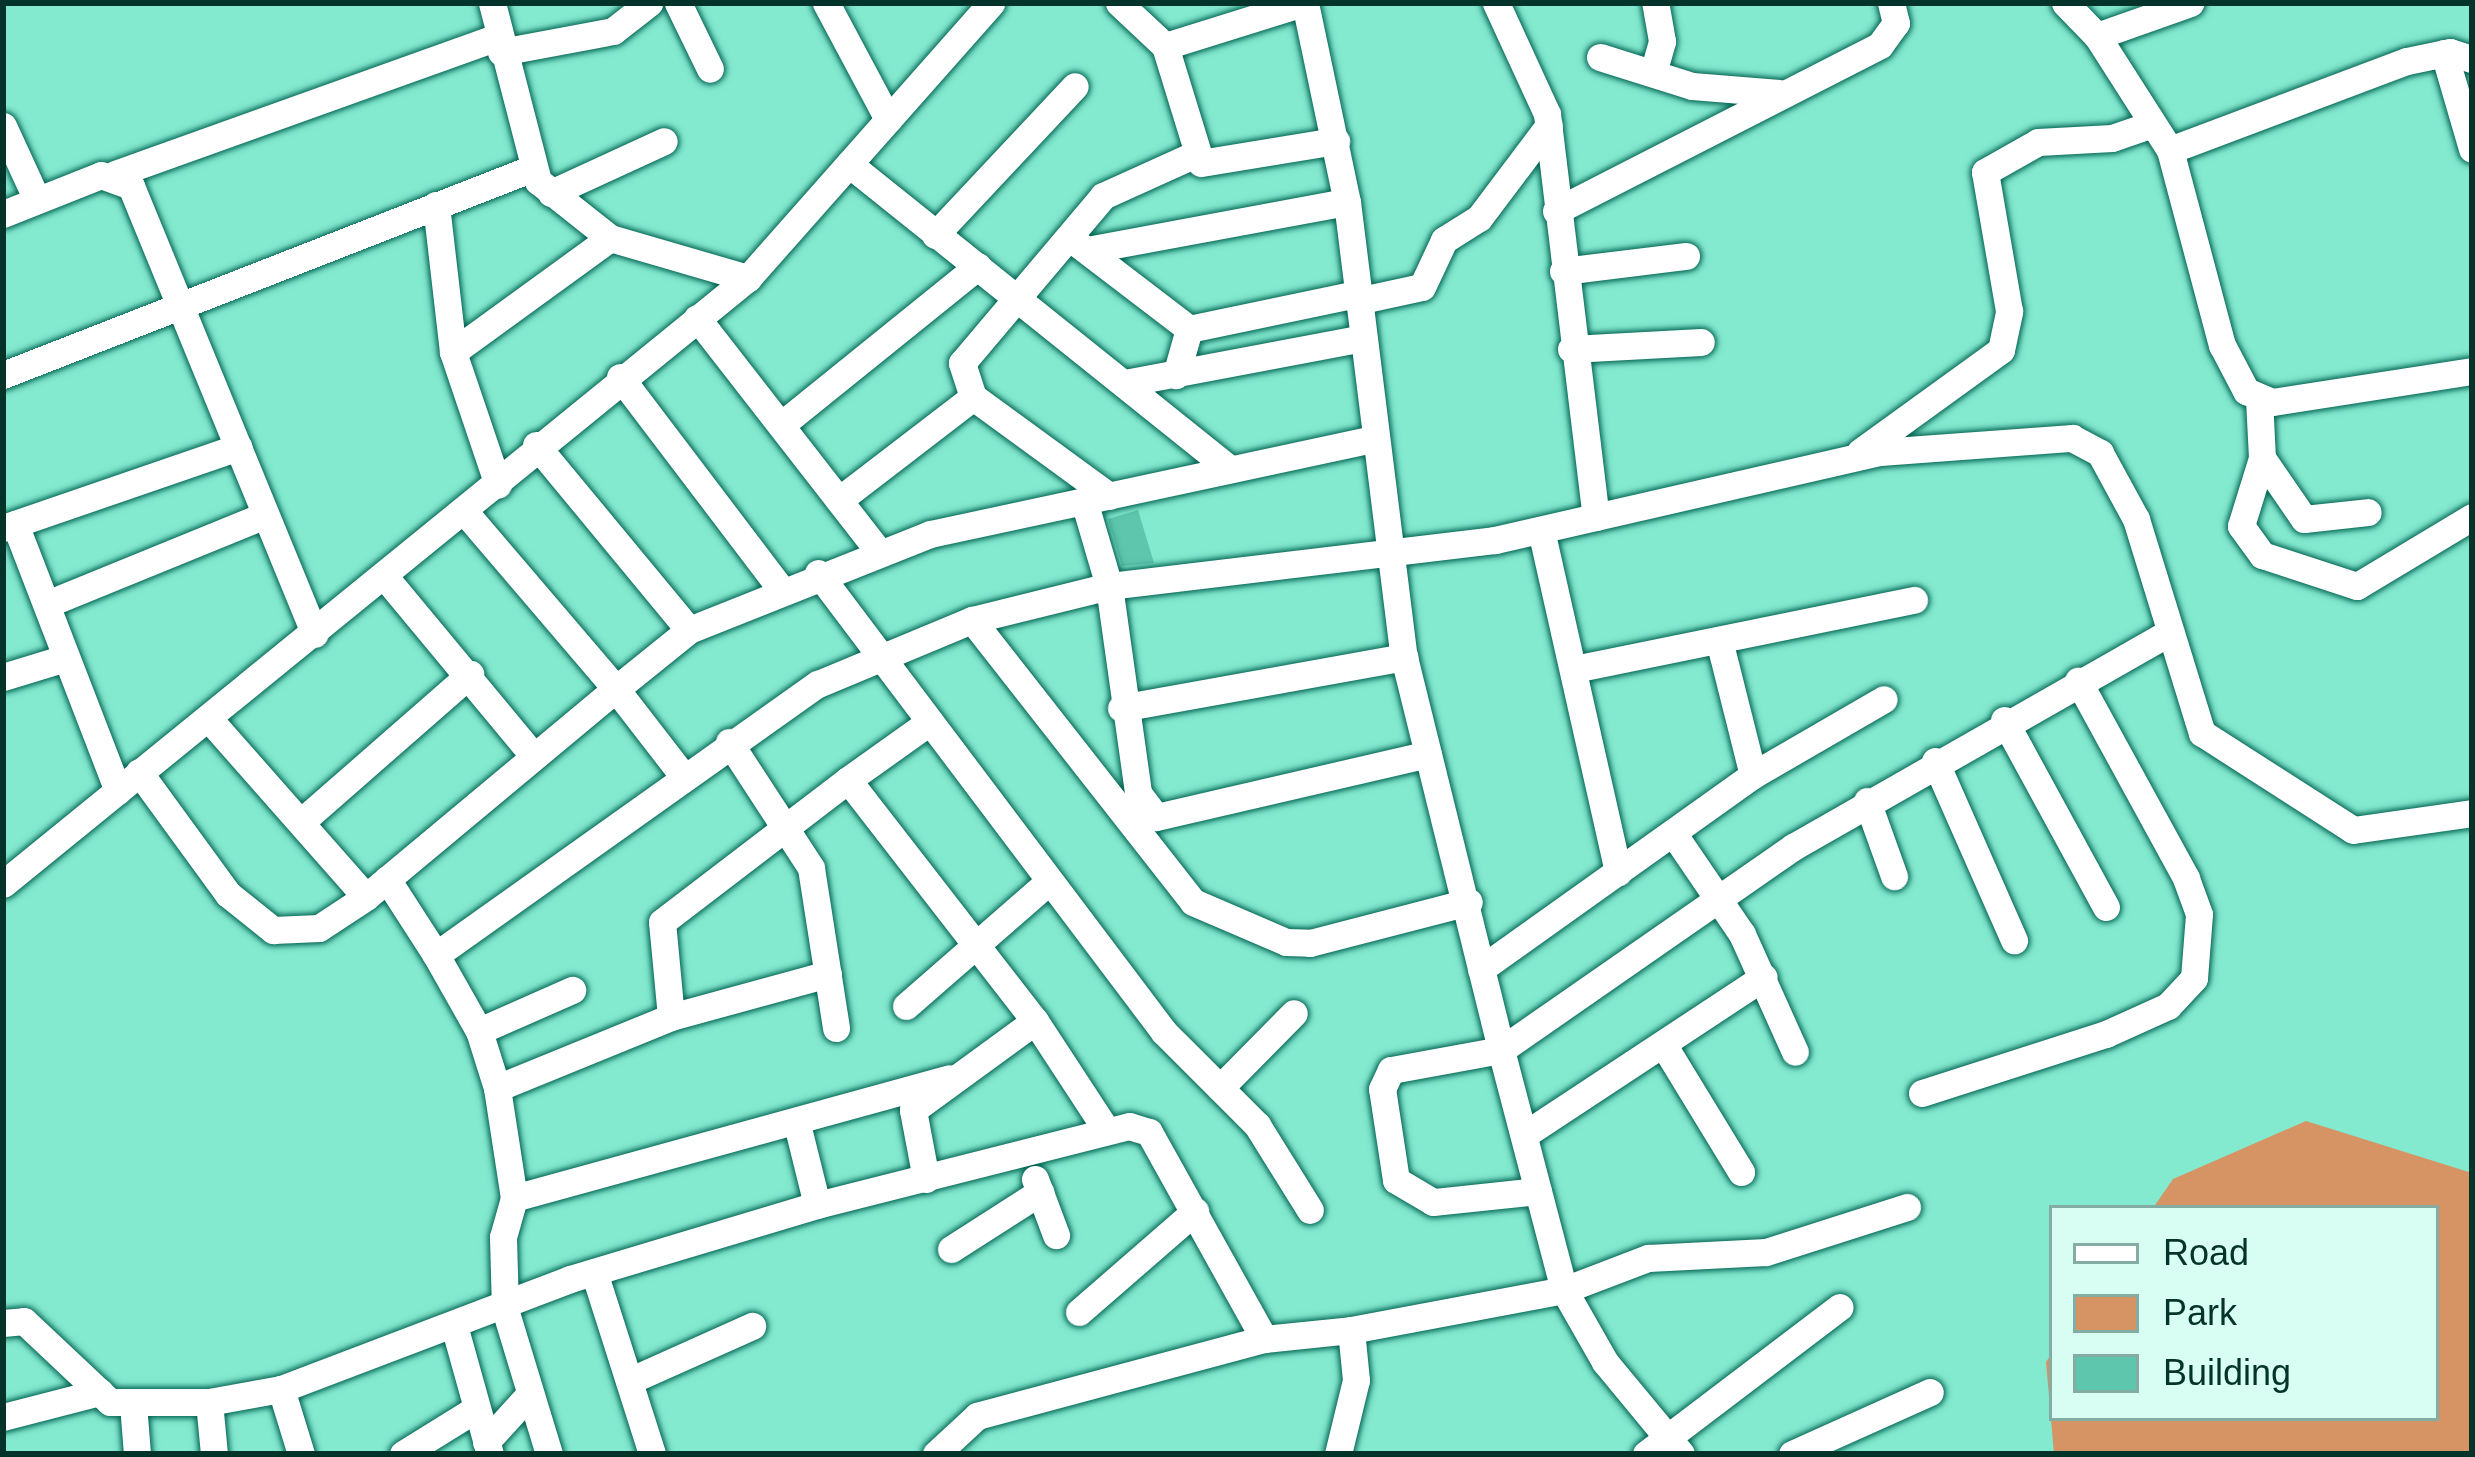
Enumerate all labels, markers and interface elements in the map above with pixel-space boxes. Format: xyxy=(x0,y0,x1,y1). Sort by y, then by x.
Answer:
legend xyxy=(2049,1205,2439,1421)
text: Road xyxy=(2163,1232,2249,1273)
text: Park xyxy=(2163,1292,2237,1333)
text: Building xyxy=(2163,1352,2291,1393)

